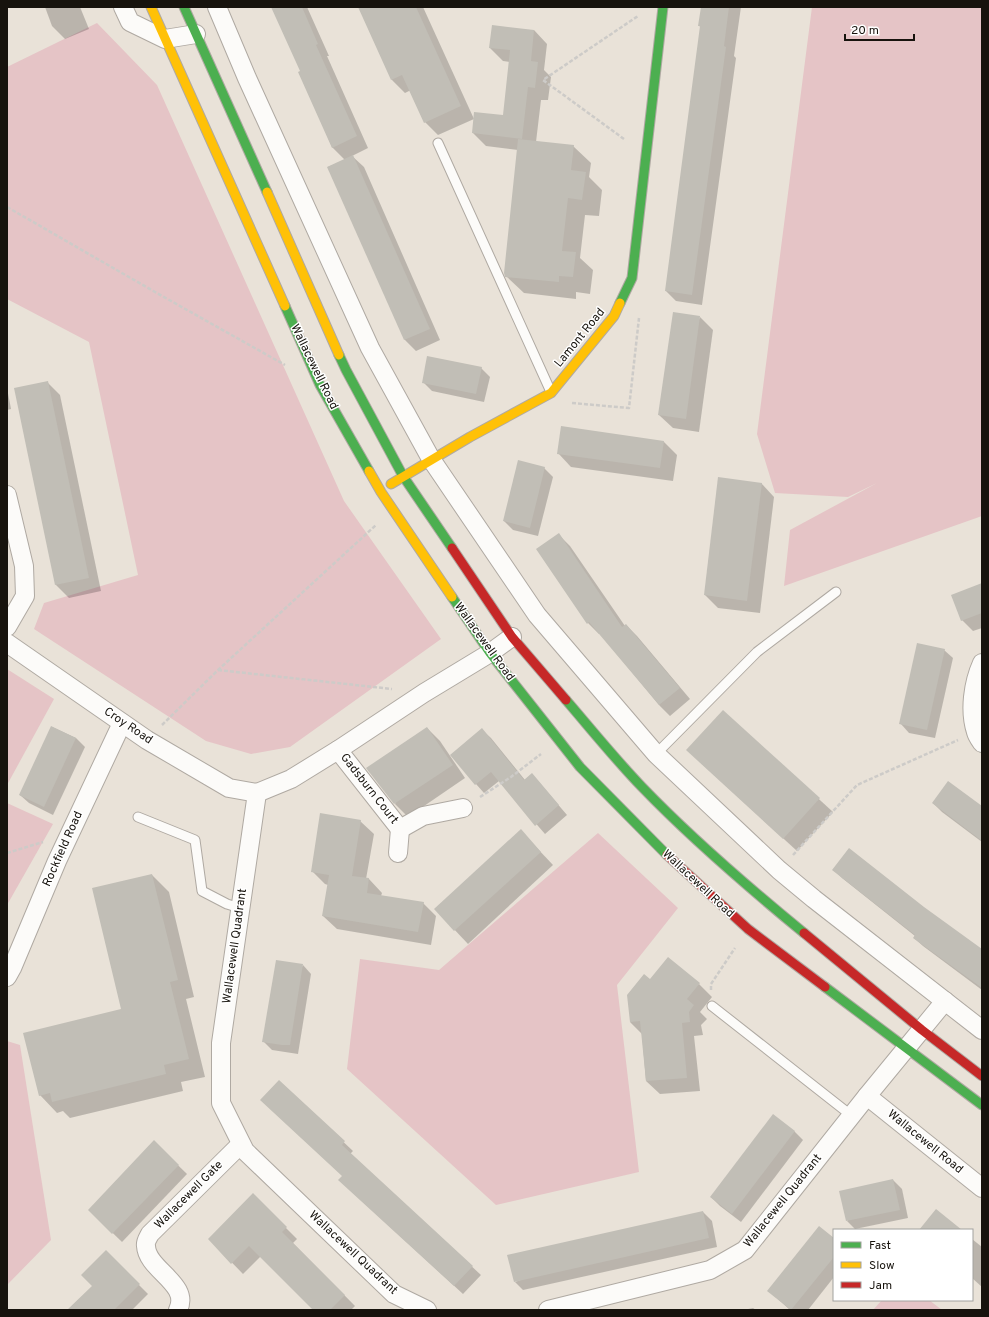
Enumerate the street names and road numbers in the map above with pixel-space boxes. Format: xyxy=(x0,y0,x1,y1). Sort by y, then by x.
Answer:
street label: Lamont Road xyxy=(551,305,609,371)
street label: Wallacewell Road xyxy=(286,322,342,412)
street label: Wallacewell Road xyxy=(450,600,518,684)
street label: Croy Road xyxy=(100,704,156,748)
street label: Gadsburn Court xyxy=(336,750,402,828)
street label: Rockfield Road xyxy=(39,809,87,889)
street label: Wallacewell Road xyxy=(658,846,738,922)
street label: Wallacewell Quadrant xyxy=(219,887,251,1005)
street label: Wallacewell Road xyxy=(884,1106,966,1178)
street label: Wallacewell Quadrant xyxy=(740,1151,826,1251)
street label: Wallacewell Gate xyxy=(151,1157,227,1233)
street label: Wallacewell Quadrant xyxy=(305,1208,401,1298)

